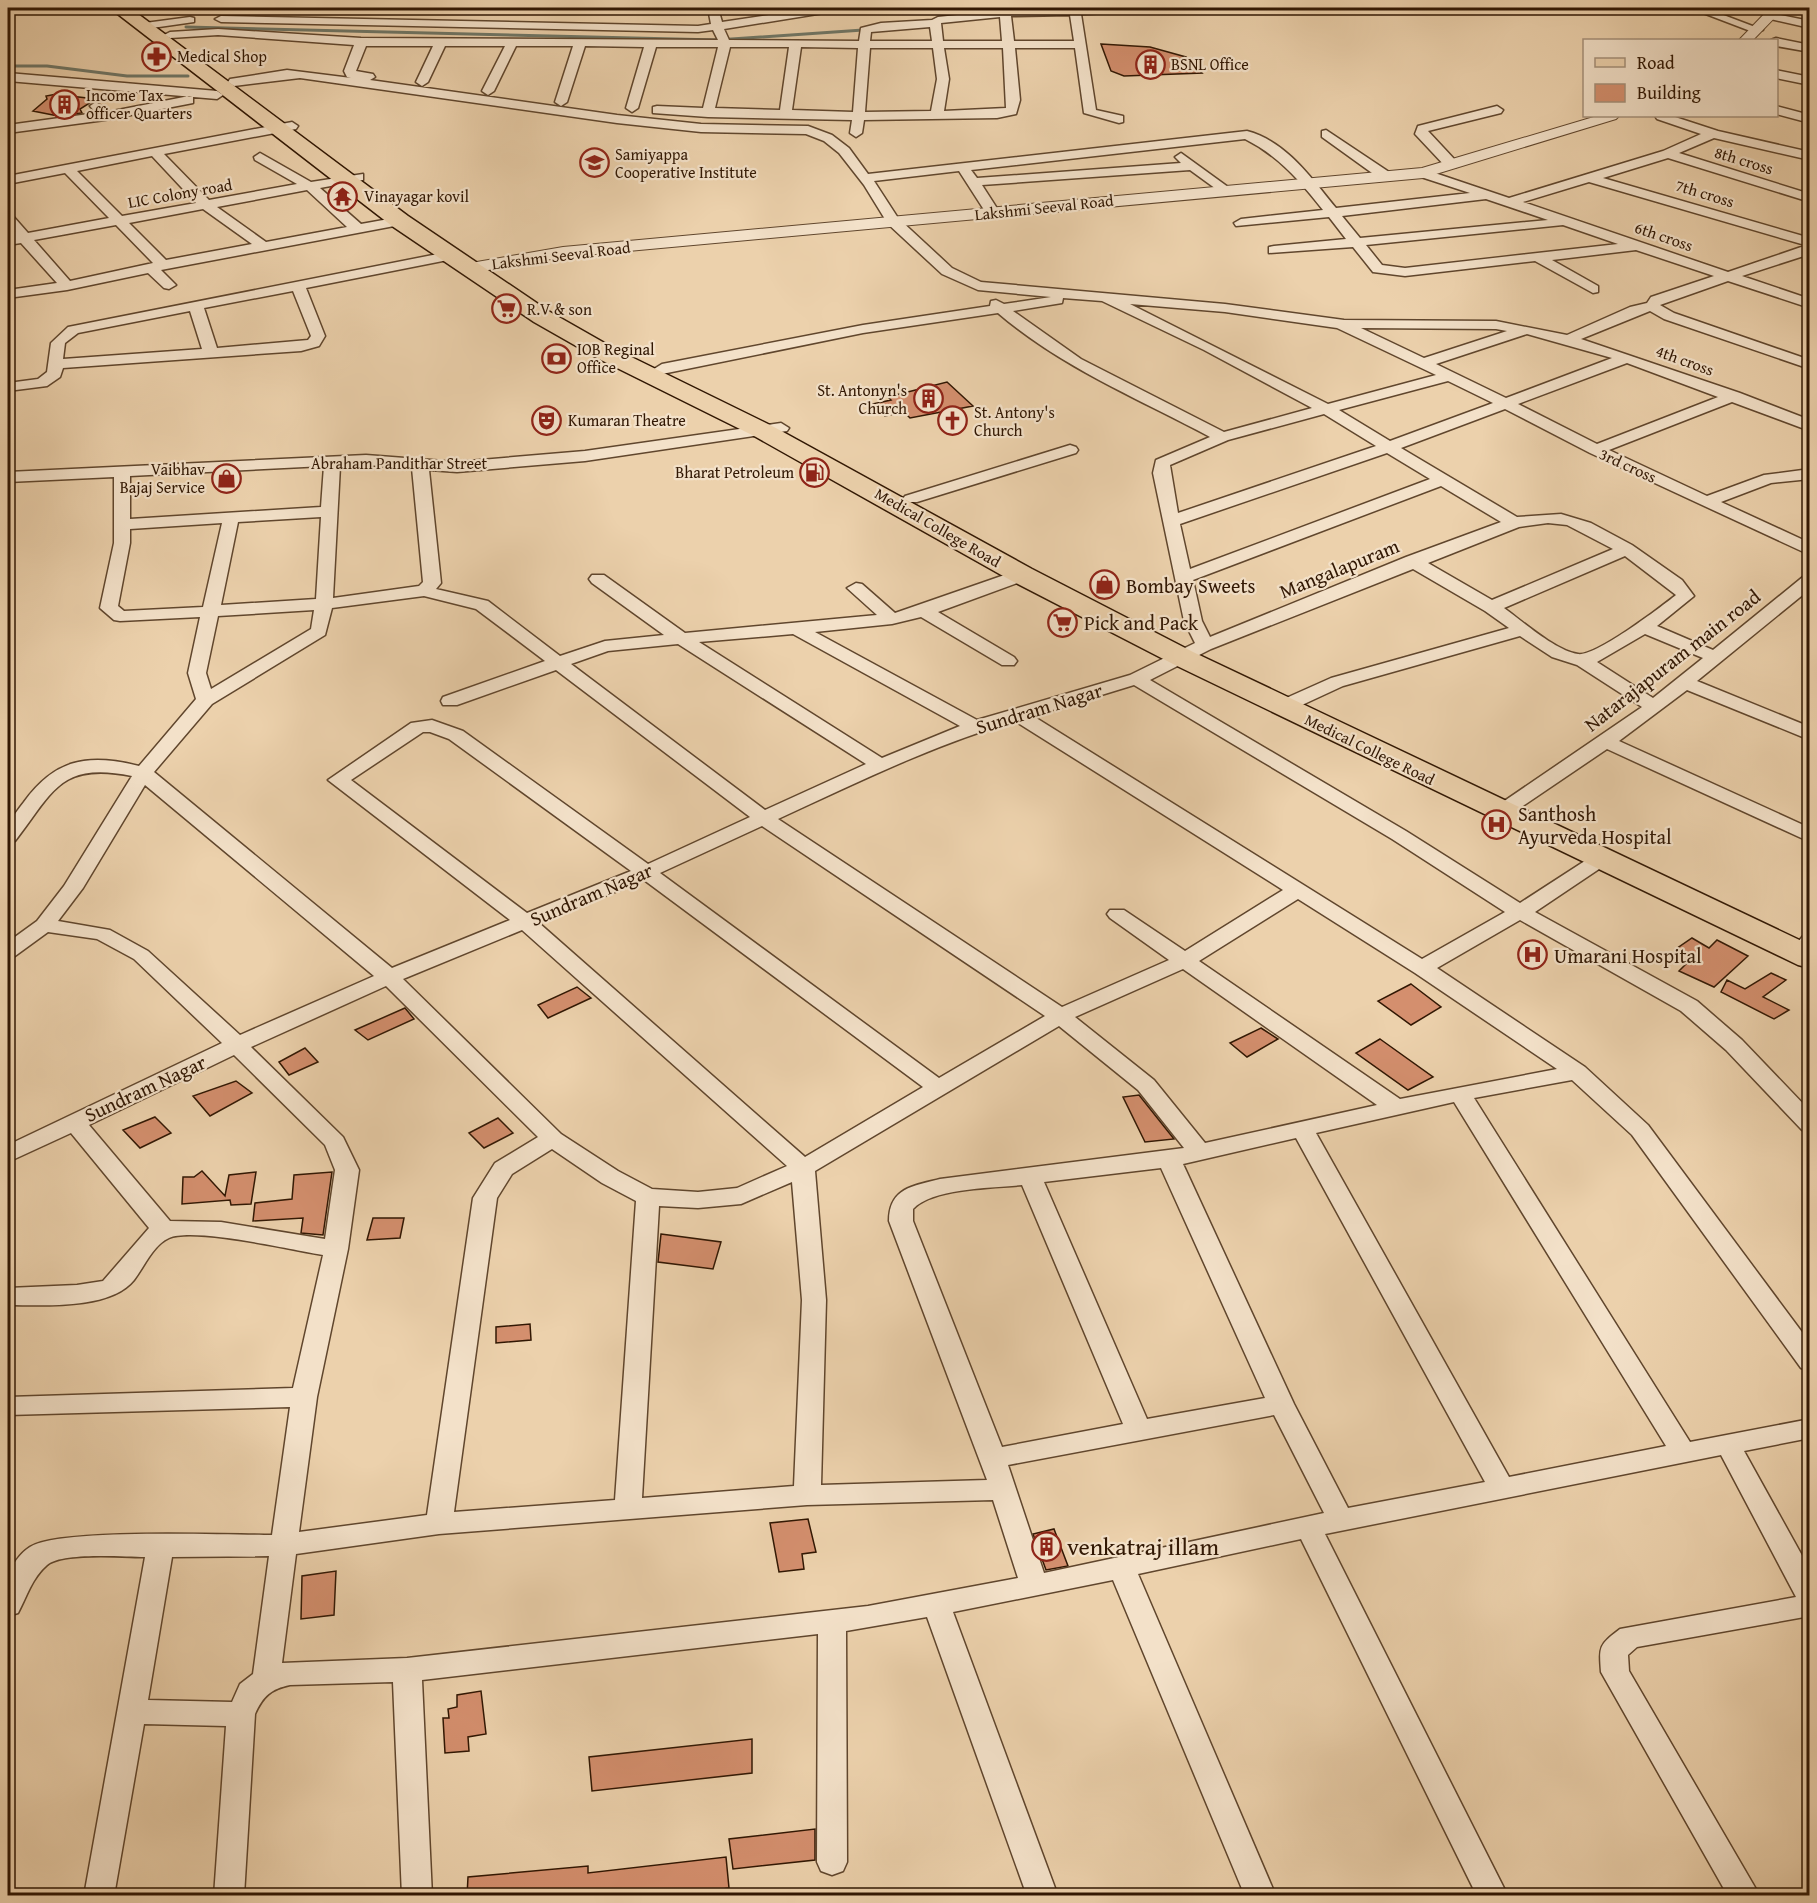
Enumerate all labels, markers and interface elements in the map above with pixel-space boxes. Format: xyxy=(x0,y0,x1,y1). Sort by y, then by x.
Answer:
legend xyxy=(1583,39,1778,117)
pharmacy icon: Medical Shop xyxy=(140,40,172,72)
place label: Medical Shop xyxy=(177,44,267,68)
building icon: BSNL Office xyxy=(1134,48,1166,80)
text: Road xyxy=(1637,49,1675,76)
place label: BSNL Office xyxy=(1171,52,1249,76)
text: Building xyxy=(1637,79,1701,106)
place label: Income Tax officer Quarters xyxy=(86,83,192,125)
building icon: Income Tax officer Quarters xyxy=(49,88,81,120)
street label: 8th cross xyxy=(1712,140,1776,180)
place label: Samiyappa Cooperative Institute xyxy=(615,142,757,184)
school or university icon: Samiyappa Cooperative Institute xyxy=(578,147,610,179)
street label: LIC Colony road xyxy=(126,172,235,214)
street label: 7th cross xyxy=(1673,173,1737,213)
temple icon: Vinayagar kovil xyxy=(327,180,359,212)
place label: Vinayagar kovil xyxy=(364,184,470,208)
street label: Lakshmi Seeval Road xyxy=(973,188,1115,226)
street label: 6th cross xyxy=(1632,215,1696,257)
street label: Lakshmi Seeval Road xyxy=(490,235,632,275)
supermarket icon: R.V & son xyxy=(490,293,522,325)
place label: R.V & son xyxy=(527,297,592,321)
place label: IOB Reginal Office xyxy=(577,337,655,379)
street label: 4th cross xyxy=(1653,338,1717,382)
bank icon: IOB Reginal Office xyxy=(540,342,572,374)
place label: St. Antonyn's Church xyxy=(817,378,907,420)
building icon: St. Antonyn's Church xyxy=(912,383,944,415)
place label: St. Antony's Church xyxy=(974,400,1055,442)
theatre icon: Kumaran Theatre xyxy=(531,404,563,436)
church icon: St. Antony's Church xyxy=(937,405,969,437)
place label: Kumaran Theatre xyxy=(568,408,686,432)
street label: 3rd cross xyxy=(1596,441,1660,489)
street label: Abraham Pandithar Street xyxy=(311,451,487,475)
fuel station icon: Bharat Petroleum xyxy=(799,456,831,488)
place label: Vaibhav Bajaj Service xyxy=(120,457,205,499)
place label: Bharat Petroleum xyxy=(675,460,794,484)
shop icon: Vaibhav Bajaj Service xyxy=(210,462,242,494)
street label: Medical College Road xyxy=(870,481,1006,573)
street label: Mangalapuram xyxy=(1275,531,1404,605)
shop icon: Bombay Sweets xyxy=(1089,569,1121,601)
place label: Bombay Sweets xyxy=(1126,571,1255,600)
street label: Natarajapuram main road xyxy=(1578,582,1766,738)
supermarket icon: Pick and Pack xyxy=(1047,606,1079,638)
place label: Pick and Pack xyxy=(1084,608,1199,637)
street label: Sundram Nagar xyxy=(972,675,1106,741)
street label: Medical College Road xyxy=(1301,707,1440,791)
place label: Santhosh Ayurveda Hospital xyxy=(1518,799,1672,851)
hospital icon: Santhosh Ayurveda Hospital xyxy=(1481,808,1513,840)
street label: Sundram Nagar xyxy=(525,855,657,933)
hospital icon: Umarani Hospital xyxy=(1517,939,1549,971)
place label: Umarani Hospital xyxy=(1554,941,1702,970)
street label: Sundram Nagar xyxy=(80,1047,210,1129)
place label: venkatraj illam xyxy=(1067,1529,1219,1564)
building icon: venkatraj illam xyxy=(1030,1530,1062,1562)

